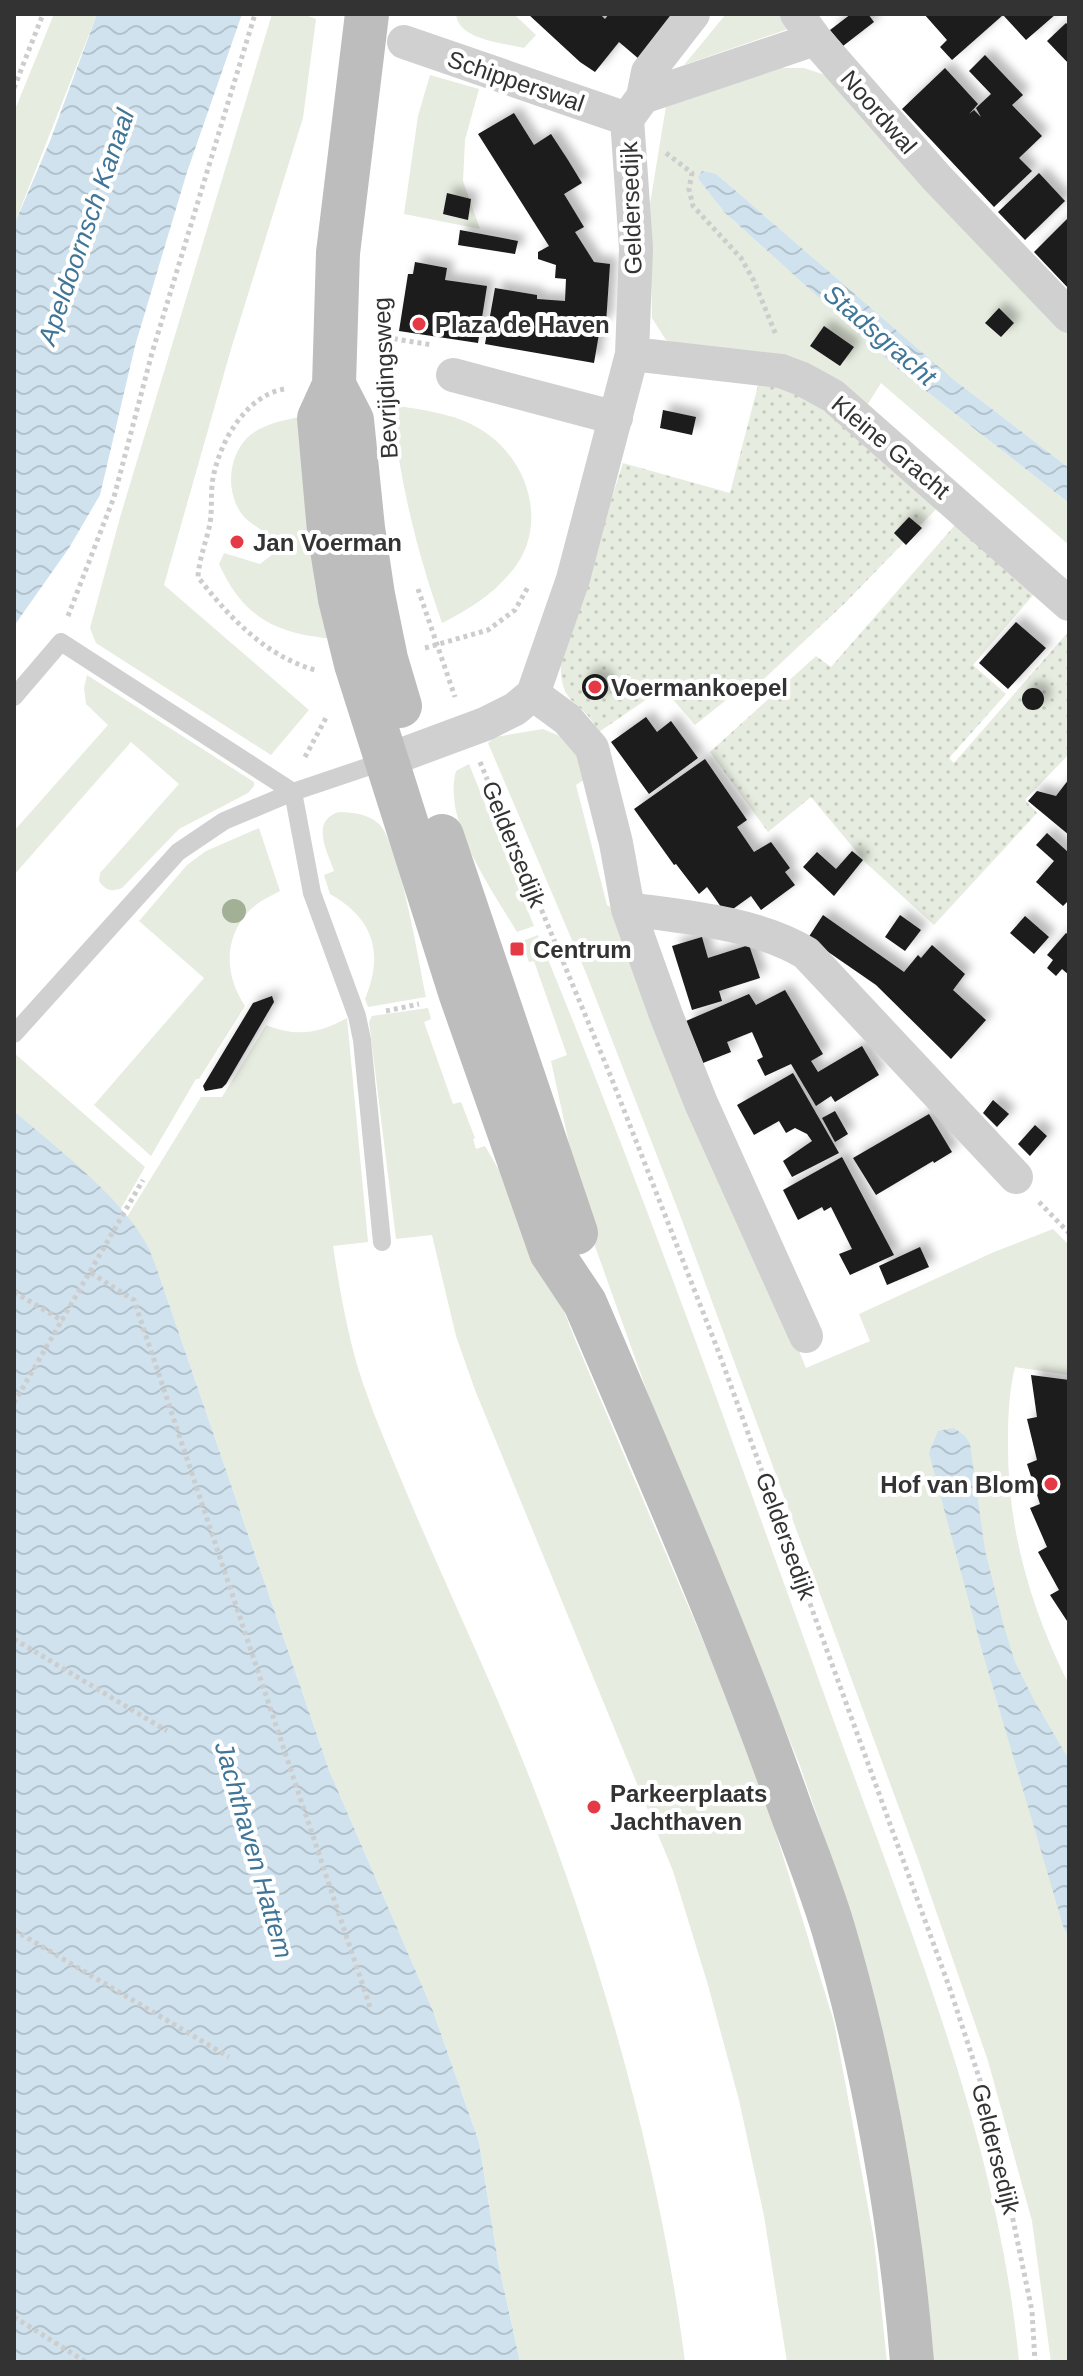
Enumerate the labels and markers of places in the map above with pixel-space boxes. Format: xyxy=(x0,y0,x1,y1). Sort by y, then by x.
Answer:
place label: Plaza de Haven xyxy=(435,311,610,338)
marker: Plaza de Haven xyxy=(410,315,428,333)
place label: Jan Voerman xyxy=(253,529,402,556)
marker: Jan Voerman xyxy=(228,533,246,551)
place label: Voermankoepel xyxy=(611,674,788,701)
marker: Voermankoepel xyxy=(586,678,604,696)
place label: Centrum xyxy=(533,936,632,963)
marker: Centrum xyxy=(508,940,526,958)
place label: Hof van Blom xyxy=(880,1471,1035,1498)
marker: Hof van Blom xyxy=(1042,1475,1060,1493)
place label: Parkeerplaats Jachthaven xyxy=(610,1780,767,1835)
marker: Parkeerplaats Jachthaven xyxy=(585,1798,603,1816)

